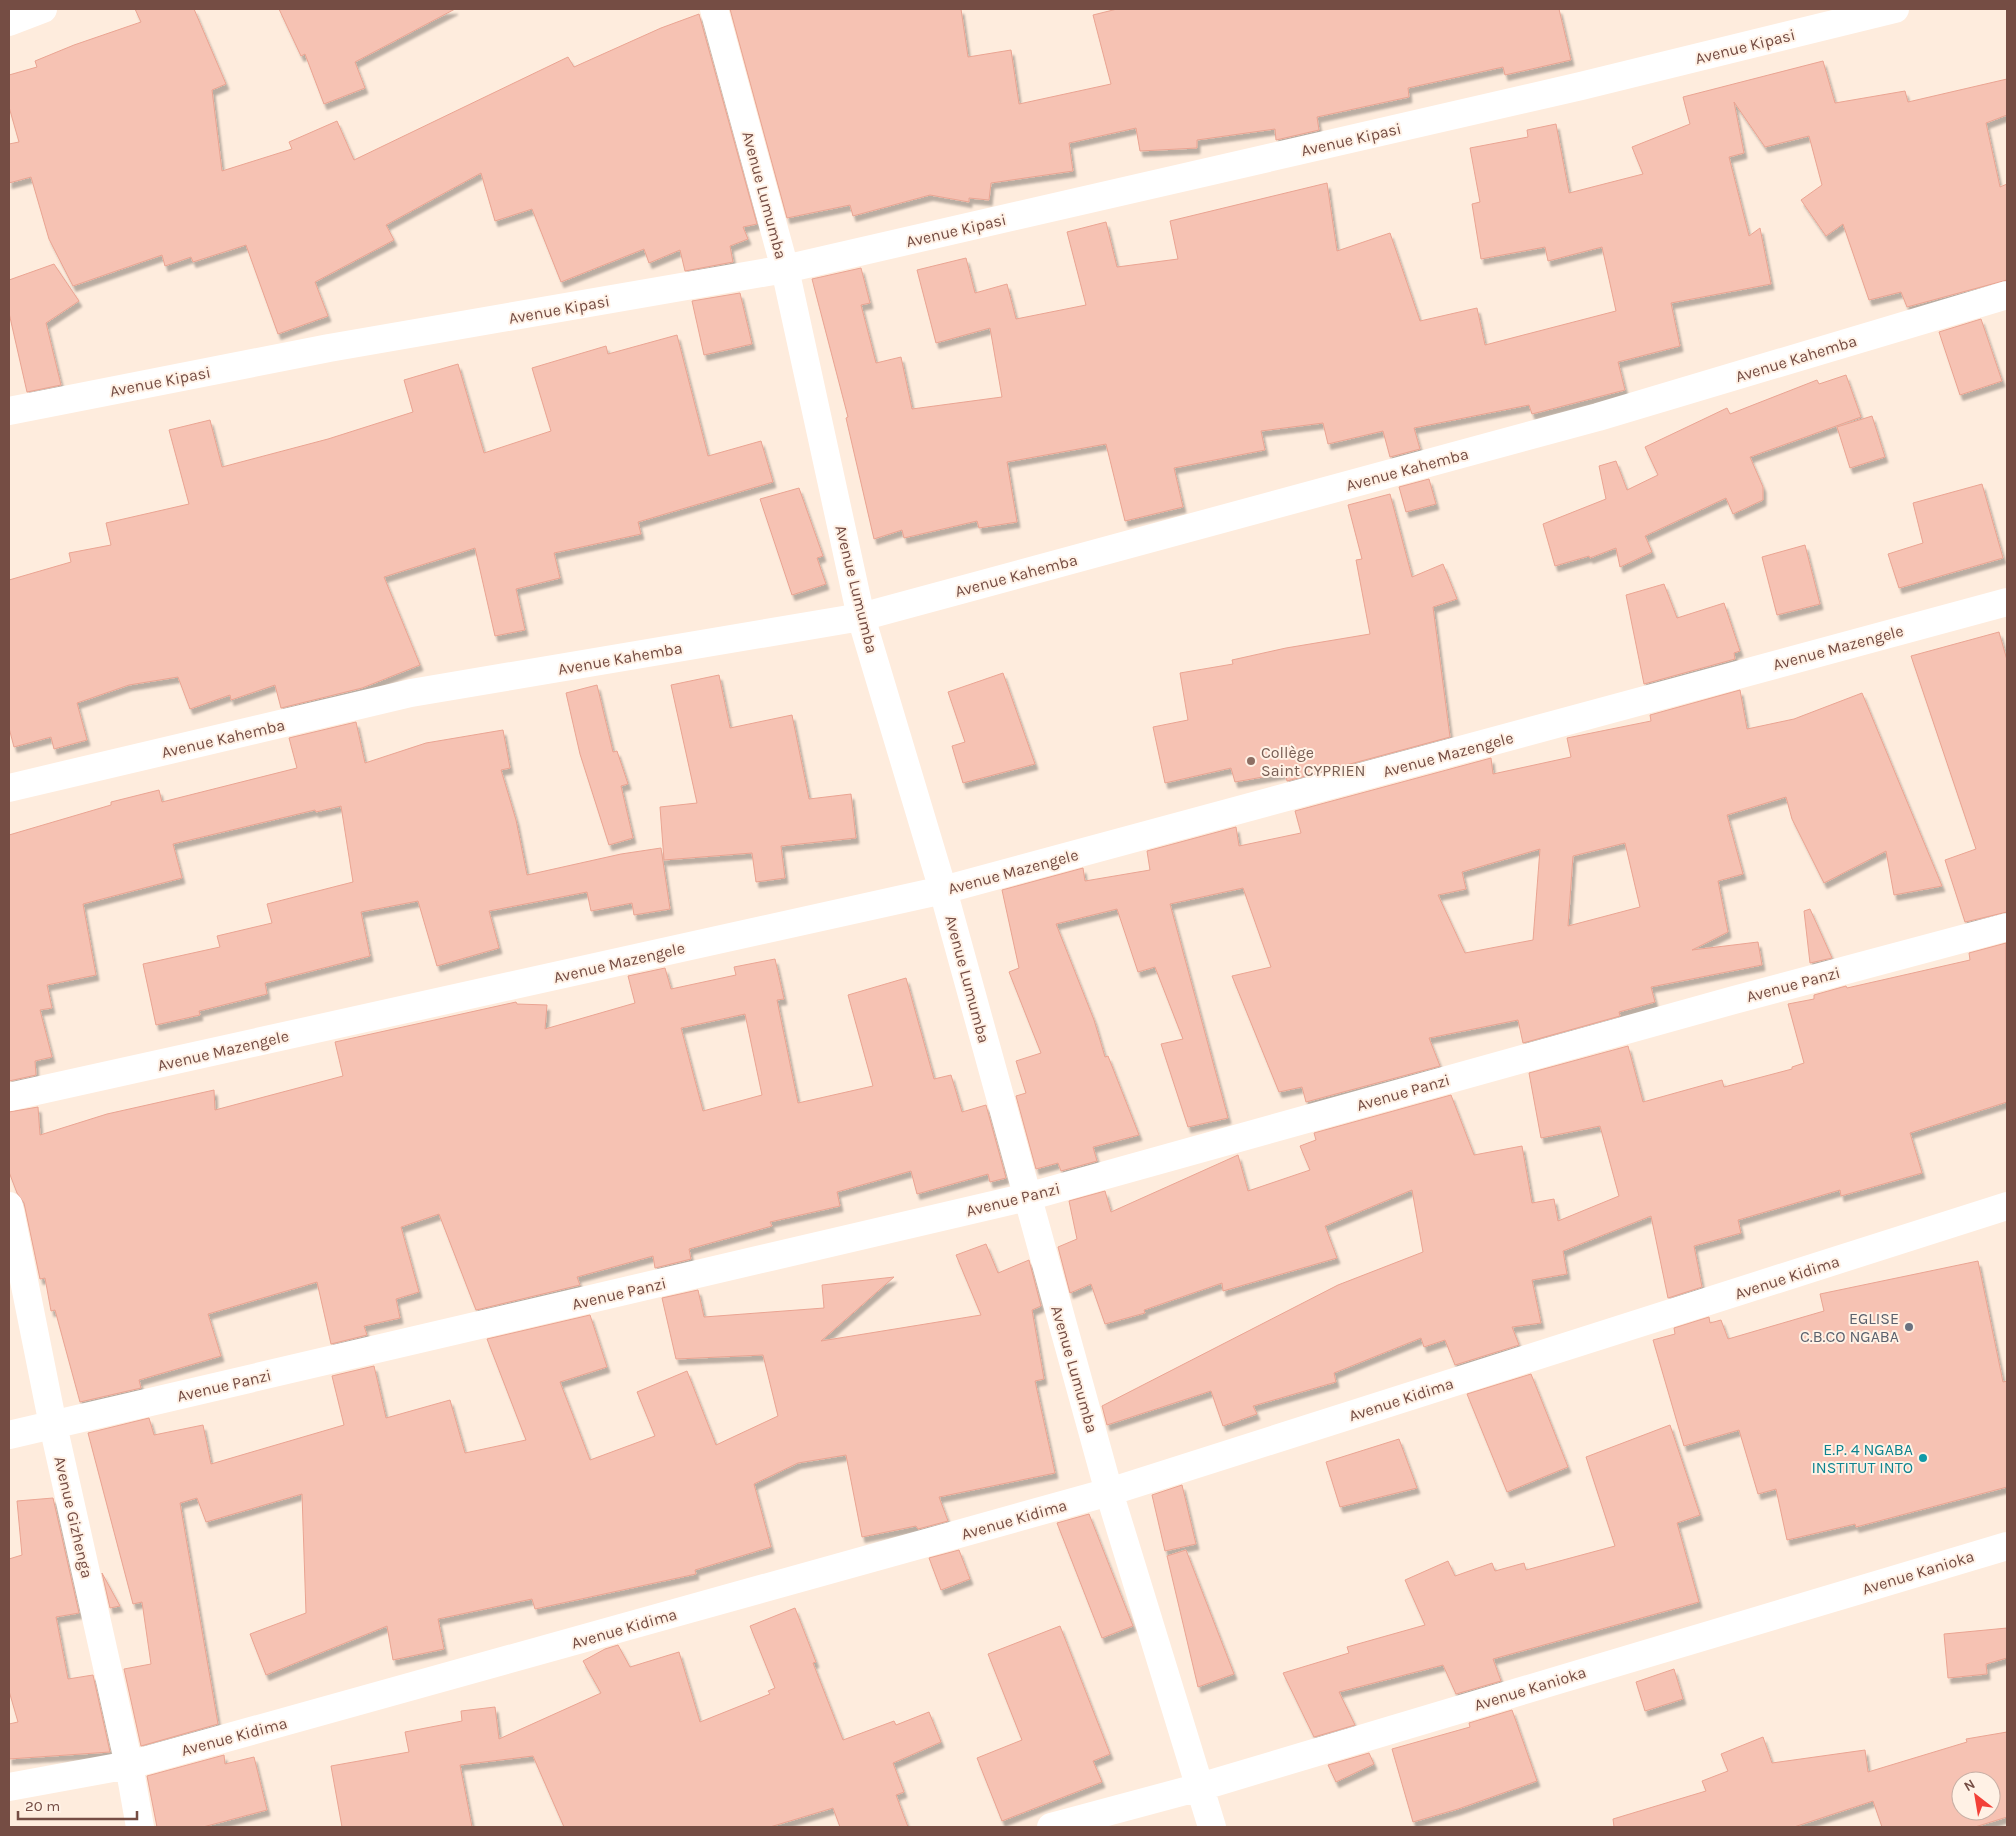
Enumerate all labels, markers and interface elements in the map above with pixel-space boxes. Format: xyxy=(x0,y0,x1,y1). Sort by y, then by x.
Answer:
street label: Avenue Kipasi xyxy=(1693,25,1797,68)
street label: Avenue Kipasi xyxy=(1299,119,1403,160)
street label: Avenue Lumumba xyxy=(738,129,791,261)
street label: Avenue Kipasi xyxy=(904,210,1008,251)
street label: Avenue Kipasi xyxy=(507,291,611,328)
street label: Avenue Kahemba xyxy=(1733,331,1859,386)
street label: Avenue Kipasi xyxy=(108,362,212,401)
street label: Avenue Kahemba xyxy=(1344,444,1471,495)
street label: Avenue Lumumba xyxy=(831,523,882,655)
street label: Avenue Kahemba xyxy=(953,550,1080,601)
street label: Avenue Mazengele xyxy=(1771,621,1905,674)
street label: Avenue Kahemba xyxy=(556,638,684,679)
street label: Avenue Kahemba xyxy=(160,715,287,762)
street label: Avenue Mazengele xyxy=(1381,728,1515,781)
place label: Collège Saint CYPRIEN xyxy=(1261,743,1365,780)
marker: Collège Saint CYPRIEN xyxy=(1245,755,1257,767)
street label: Avenue Mazengele xyxy=(946,845,1080,898)
street label: Avenue Lumumba xyxy=(941,913,994,1045)
street label: Avenue Mazengele xyxy=(552,938,687,987)
street label: Avenue Panzi xyxy=(1744,963,1842,1006)
street label: Avenue Mazengele xyxy=(156,1026,291,1075)
street label: Avenue Panzi xyxy=(1354,1070,1452,1115)
street label: Avenue Panzi xyxy=(964,1179,1062,1220)
street label: Avenue Kidima xyxy=(1732,1252,1842,1303)
street label: Avenue Panzi xyxy=(570,1273,668,1314)
street label: Avenue Lumumba xyxy=(1047,1303,1102,1435)
place label: EGLISE C.B.CO NGABA xyxy=(1800,1309,1899,1346)
marker: EGLISE C.B.CO NGABA xyxy=(1903,1321,1915,1333)
street label: Avenue Panzi xyxy=(175,1365,273,1406)
street label: Avenue Kidima xyxy=(1346,1374,1456,1425)
place label: E.P. 4 NGABA INSTITUT INTO xyxy=(1811,1440,1913,1477)
marker: E.P. 4 NGABA INSTITUT INTO xyxy=(1917,1452,1929,1464)
street label: Avenue Gizhenga xyxy=(50,1454,97,1580)
street label: Avenue Kidima xyxy=(959,1495,1069,1544)
street label: Avenue Kanioka xyxy=(1860,1546,1976,1599)
street label: Avenue Kidima xyxy=(569,1604,679,1653)
street label: Avenue Kanioka xyxy=(1472,1662,1588,1715)
street label: Avenue Kidima xyxy=(179,1713,289,1760)
north arrow xyxy=(1951,1771,2001,1821)
text: N xyxy=(1961,1775,1978,1795)
scale bar xyxy=(18,1788,136,1820)
text: 20 m xyxy=(25,1797,60,1815)

